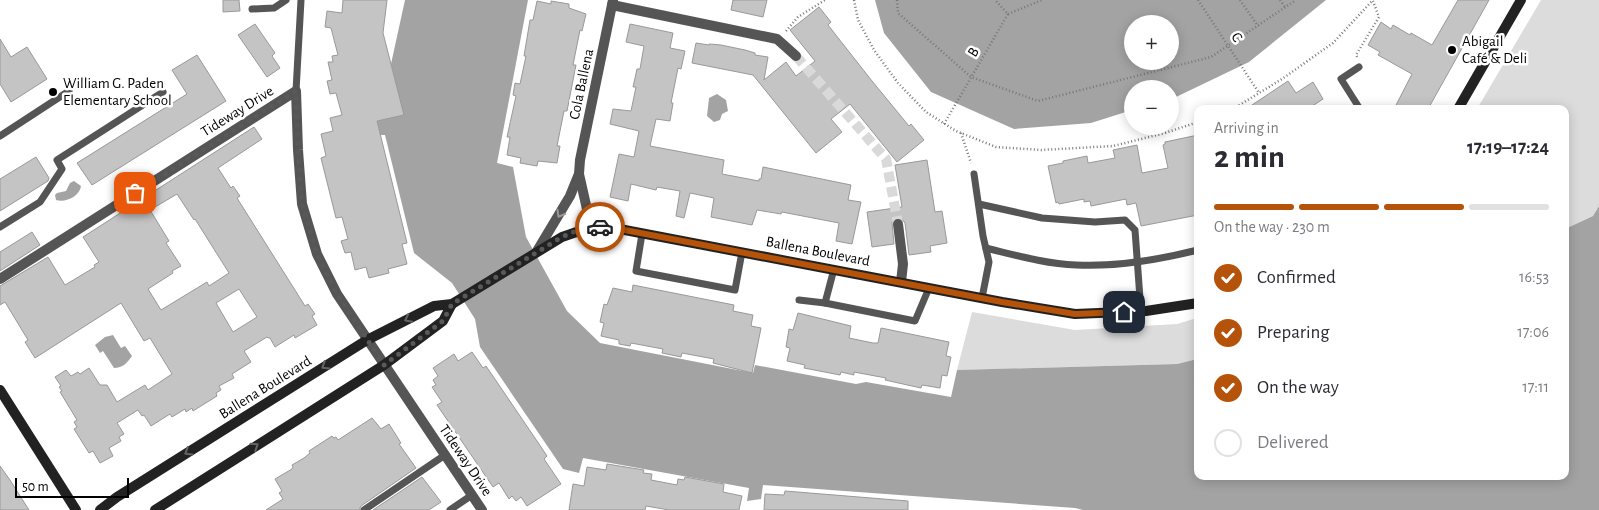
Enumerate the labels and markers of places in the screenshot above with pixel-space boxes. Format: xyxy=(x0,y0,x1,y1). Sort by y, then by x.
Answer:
place label: Abigail Café & Deli xyxy=(1462,34,1527,66)
marker: Abigail Café & Deli xyxy=(1446,44,1458,56)
place label: William G. Paden Elementary School xyxy=(63,76,172,108)
marker: William G. Paden Elementary School xyxy=(47,86,59,98)
pin xyxy=(114,172,156,214)
pin xyxy=(1103,291,1145,333)

